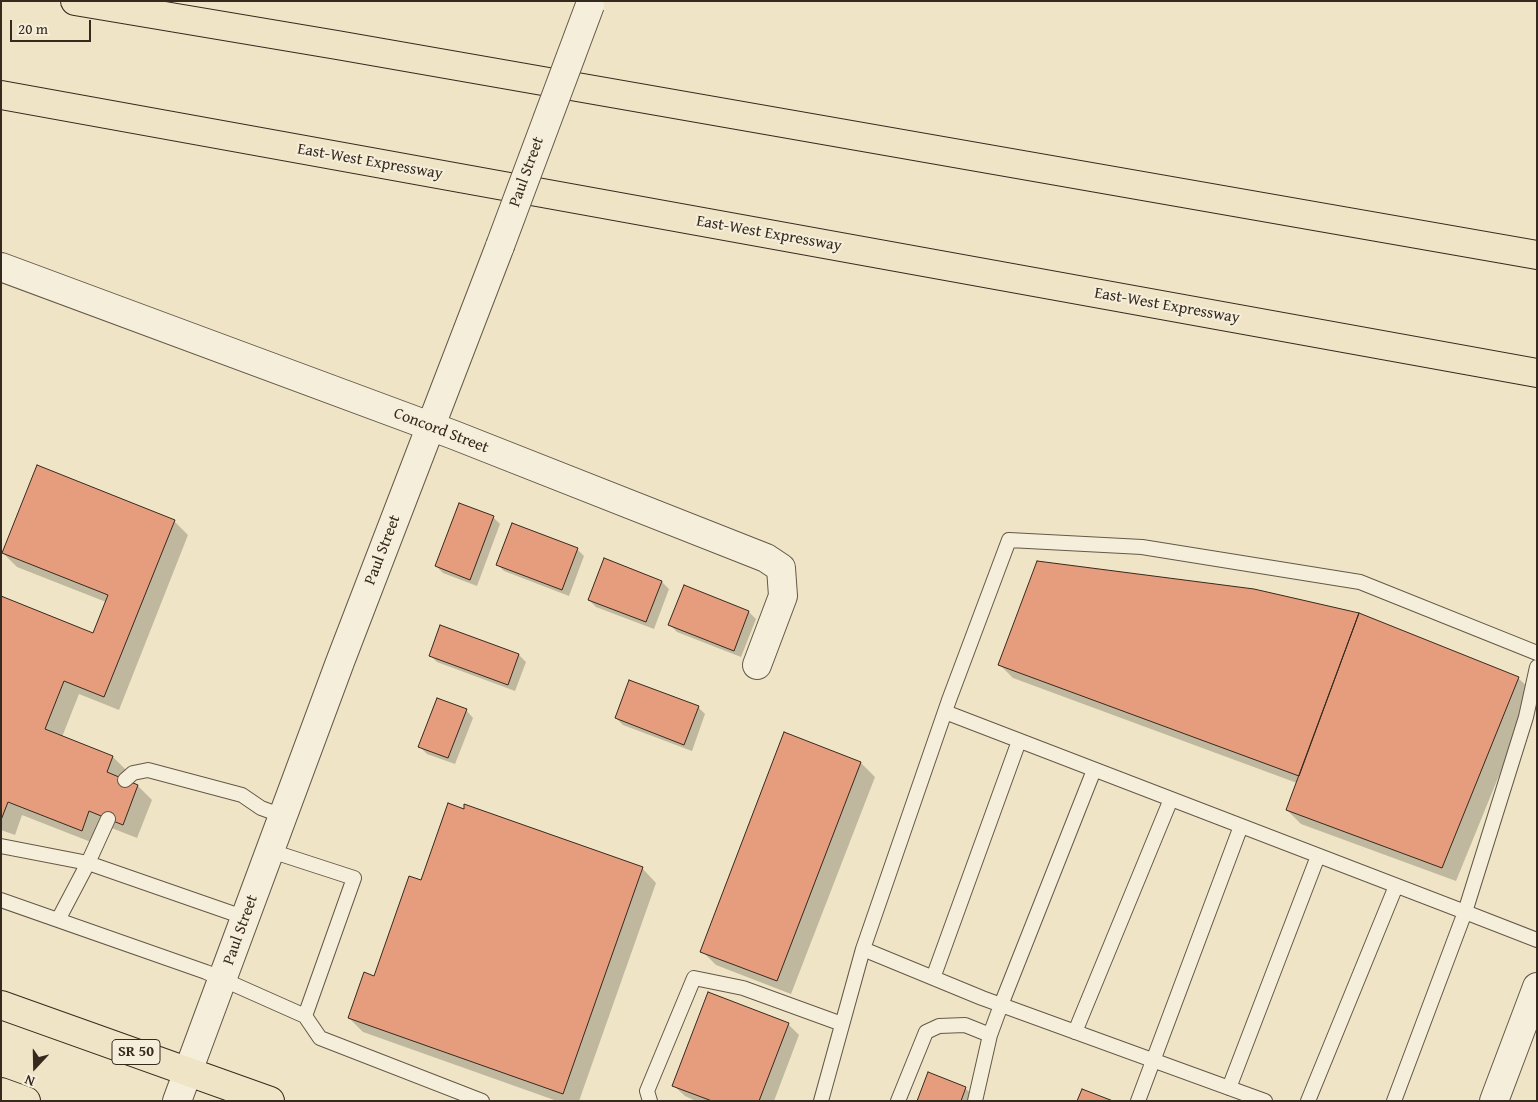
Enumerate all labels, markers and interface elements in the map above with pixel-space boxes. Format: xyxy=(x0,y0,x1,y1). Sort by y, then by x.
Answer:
scale bar xyxy=(12,10,94,42)
text: 20 m xyxy=(18,18,48,39)
street label: Paul Street xyxy=(505,134,549,210)
street label: East-West Expressway xyxy=(296,140,444,184)
street label: East-West Expressway xyxy=(695,212,843,256)
street label: East-West Expressway xyxy=(1093,284,1241,328)
street label: Concord Street xyxy=(391,404,491,458)
street label: Paul Street xyxy=(361,512,405,588)
street label: Paul Street xyxy=(219,892,263,968)
road number: SR 50 xyxy=(112,1040,160,1064)
north arrow xyxy=(10,1042,60,1092)
text: N xyxy=(22,1070,38,1092)

